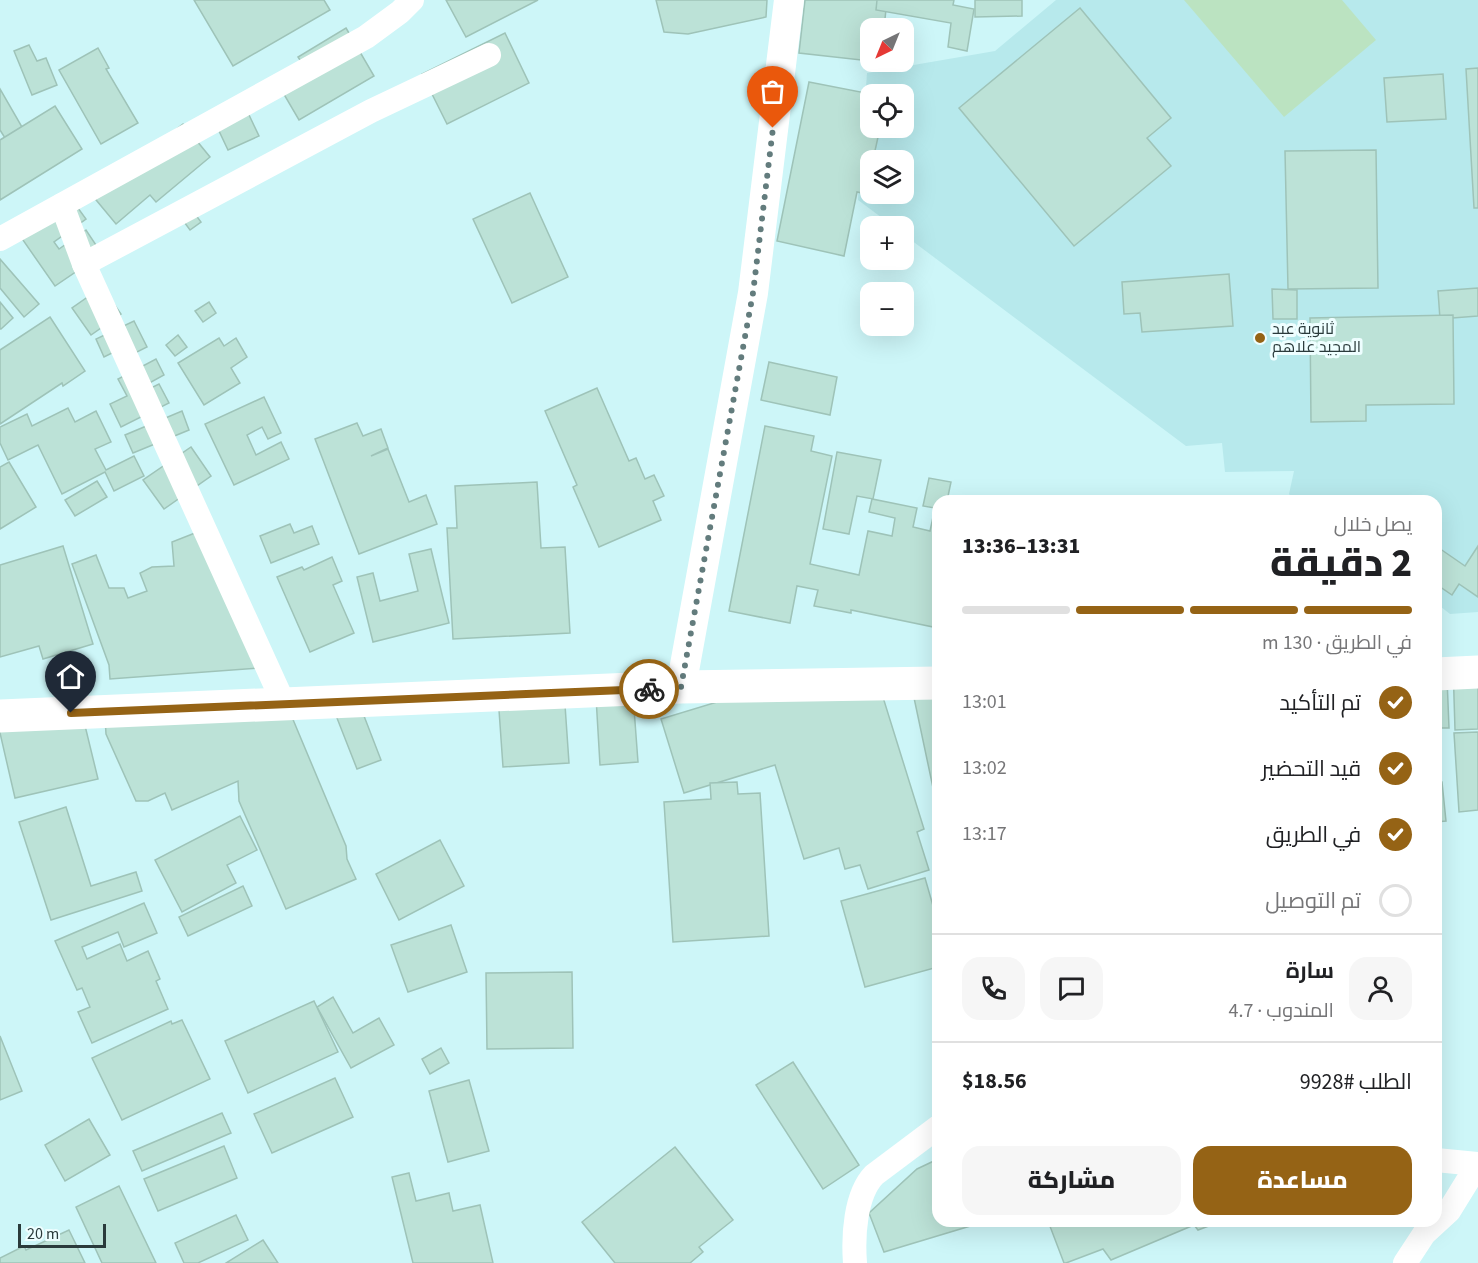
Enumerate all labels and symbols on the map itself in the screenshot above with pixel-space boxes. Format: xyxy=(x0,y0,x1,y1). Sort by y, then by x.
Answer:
north arrow xyxy=(860,18,914,72)
pin xyxy=(747,66,798,128)
place label: ثانوية عبد المجيد علاهم xyxy=(1272,318,1361,358)
marker: ثانوية عبد المجيد علاهم xyxy=(1253,331,1267,345)
pin xyxy=(45,651,96,713)
courier xyxy=(619,659,679,719)
scale bar xyxy=(18,1221,106,1248)

